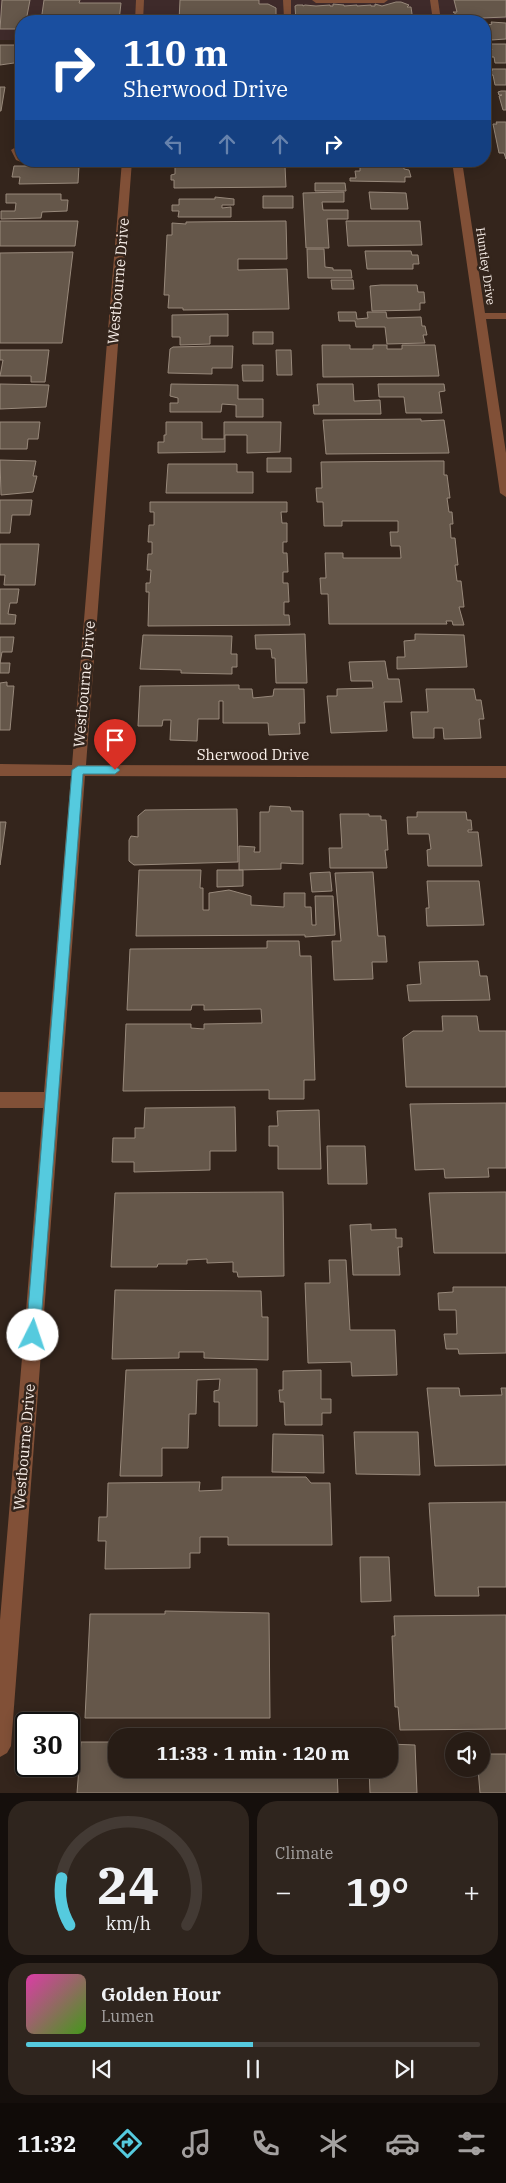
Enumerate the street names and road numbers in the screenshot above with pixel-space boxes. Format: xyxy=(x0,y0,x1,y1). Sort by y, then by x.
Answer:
street label: Westbourne Drive xyxy=(103,217,133,345)
street label: Huntley Drive xyxy=(473,226,499,306)
street label: Westbourne Drive xyxy=(69,620,99,748)
street label: Sherwood Drive xyxy=(197,745,309,764)
street label: Westbourne Drive xyxy=(9,1383,39,1511)

